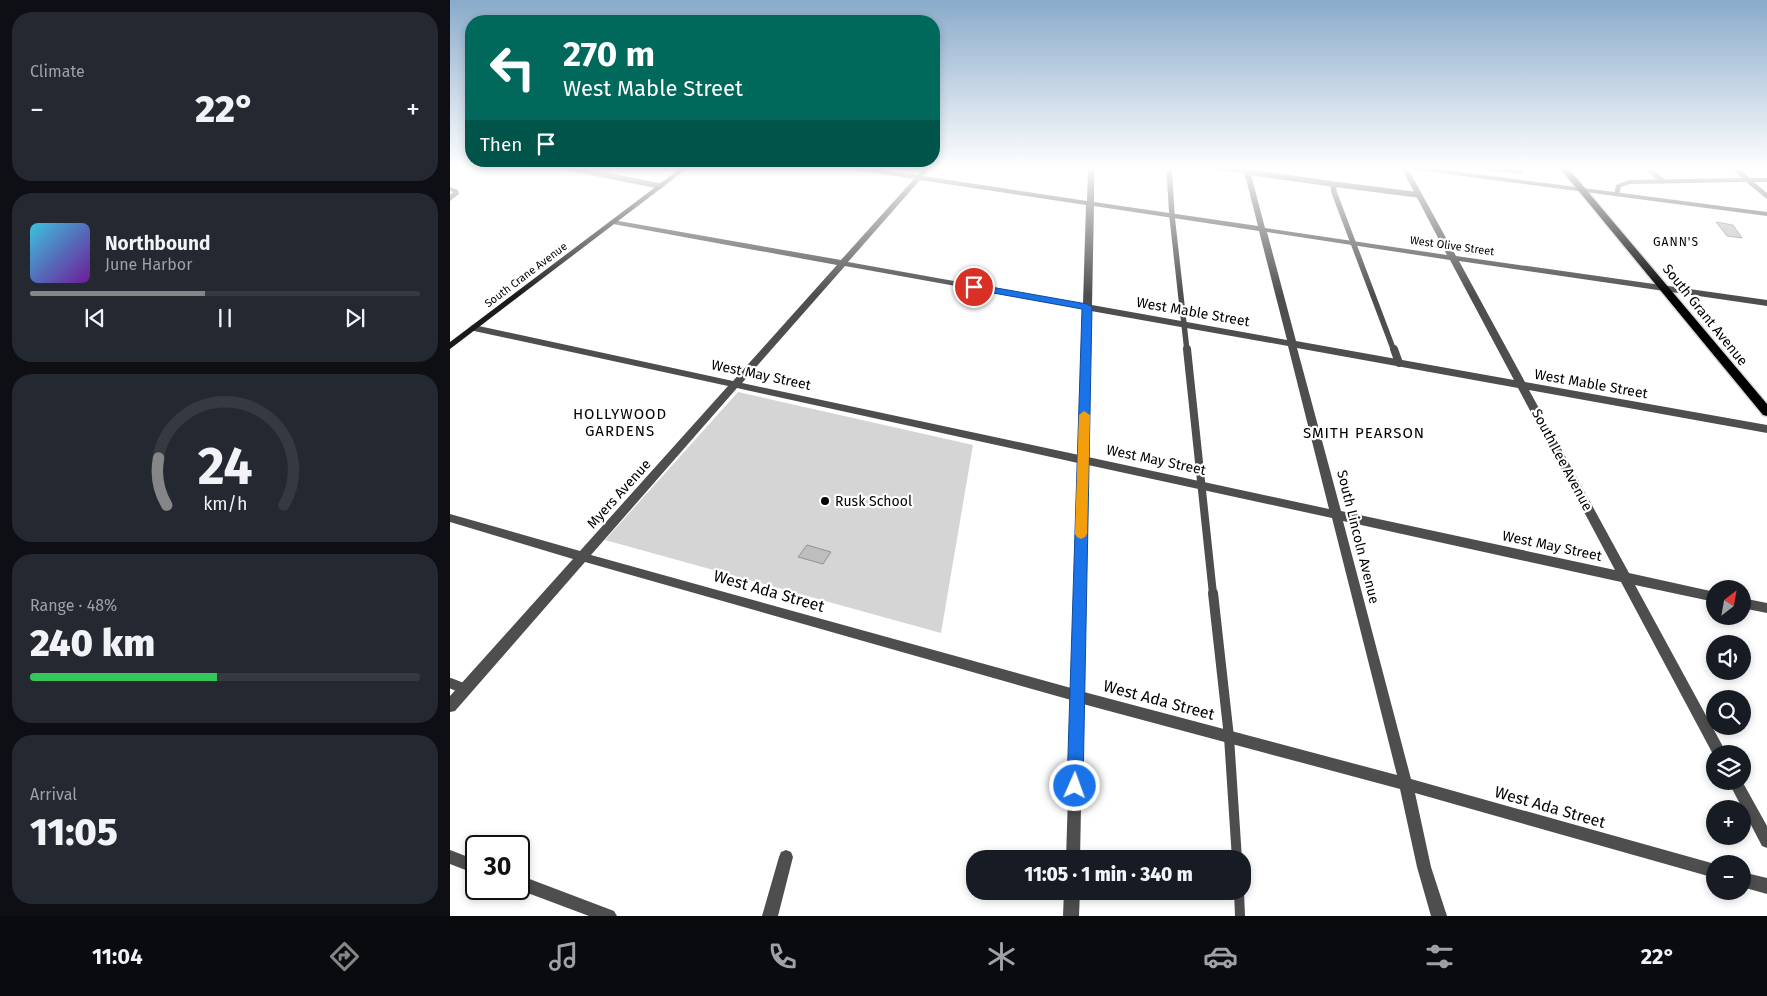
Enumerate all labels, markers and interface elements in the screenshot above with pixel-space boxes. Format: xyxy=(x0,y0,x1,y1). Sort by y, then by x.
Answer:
text: 270 m xyxy=(563,33,655,75)
icon: left xyxy=(480,35,545,100)
text: Climate xyxy=(30,62,85,81)
text: West Mable Street xyxy=(563,75,743,102)
text: 22° xyxy=(195,86,255,132)
text: − xyxy=(30,93,44,126)
text: + xyxy=(406,93,420,126)
icon: arrive xyxy=(532,130,560,158)
text: Then xyxy=(480,133,522,156)
text: Northbound xyxy=(105,232,210,255)
street label: West Olive Street xyxy=(1409,234,1495,258)
district label: GANN'S xyxy=(1653,235,1699,249)
street label: South Crane Avenue xyxy=(482,240,570,310)
text: June Harbor xyxy=(105,255,192,274)
street label: South Grant Avenue xyxy=(1659,261,1751,369)
pin xyxy=(953,266,995,308)
icon: arrive xyxy=(960,273,988,301)
street label: West Mable Street xyxy=(1135,294,1252,330)
icon: previous xyxy=(81,304,109,332)
icon: pause xyxy=(211,304,239,332)
icon: next xyxy=(341,304,369,332)
street label: West May Street xyxy=(710,356,813,394)
street label: West Mable Street xyxy=(1533,366,1650,402)
district label: HOLLYWOOD GARDENS xyxy=(573,405,667,440)
street label: South Lee Avenue xyxy=(1528,406,1596,514)
district label: SMITH PEARSON xyxy=(1303,424,1425,442)
text: 24 xyxy=(198,435,252,498)
street label: West May Street xyxy=(1105,441,1208,479)
street label: Myers Avenue xyxy=(583,456,655,532)
street label: South Lincoln Avenue xyxy=(1333,468,1383,606)
text: km/h xyxy=(203,493,247,515)
place label: Rusk School xyxy=(835,493,912,510)
marker: Rusk School xyxy=(819,495,831,507)
street label: West May Street xyxy=(1501,527,1604,565)
street label: West Ada Street xyxy=(711,566,827,616)
north arrow xyxy=(1706,580,1751,625)
map controls xyxy=(1706,580,1751,900)
text: Range · 48% xyxy=(30,596,117,615)
text: 240 km xyxy=(30,620,155,666)
button: sound xyxy=(1706,635,1751,680)
street label: West Ada Street xyxy=(1101,676,1217,724)
button: search xyxy=(1706,690,1751,735)
button: layers xyxy=(1706,745,1751,790)
position arrow xyxy=(1048,759,1100,811)
street label: West Ada Street xyxy=(1492,782,1608,832)
text: Arrival xyxy=(30,785,77,804)
button: + xyxy=(1706,800,1751,845)
text: 11:05 xyxy=(30,809,118,855)
speed limit sign: 30 xyxy=(465,835,530,900)
button: − xyxy=(1706,855,1751,900)
text: 11:05 · 1 min · 340 m xyxy=(1024,863,1193,886)
icon: directions xyxy=(327,939,362,974)
icon: music xyxy=(546,939,581,974)
icon: phone xyxy=(765,939,800,974)
icon: climate xyxy=(984,939,1019,974)
icon: car xyxy=(1203,939,1238,974)
icon: filters xyxy=(1422,939,1457,974)
text: 11:04 xyxy=(92,943,143,970)
text: 22° xyxy=(1641,943,1675,970)

